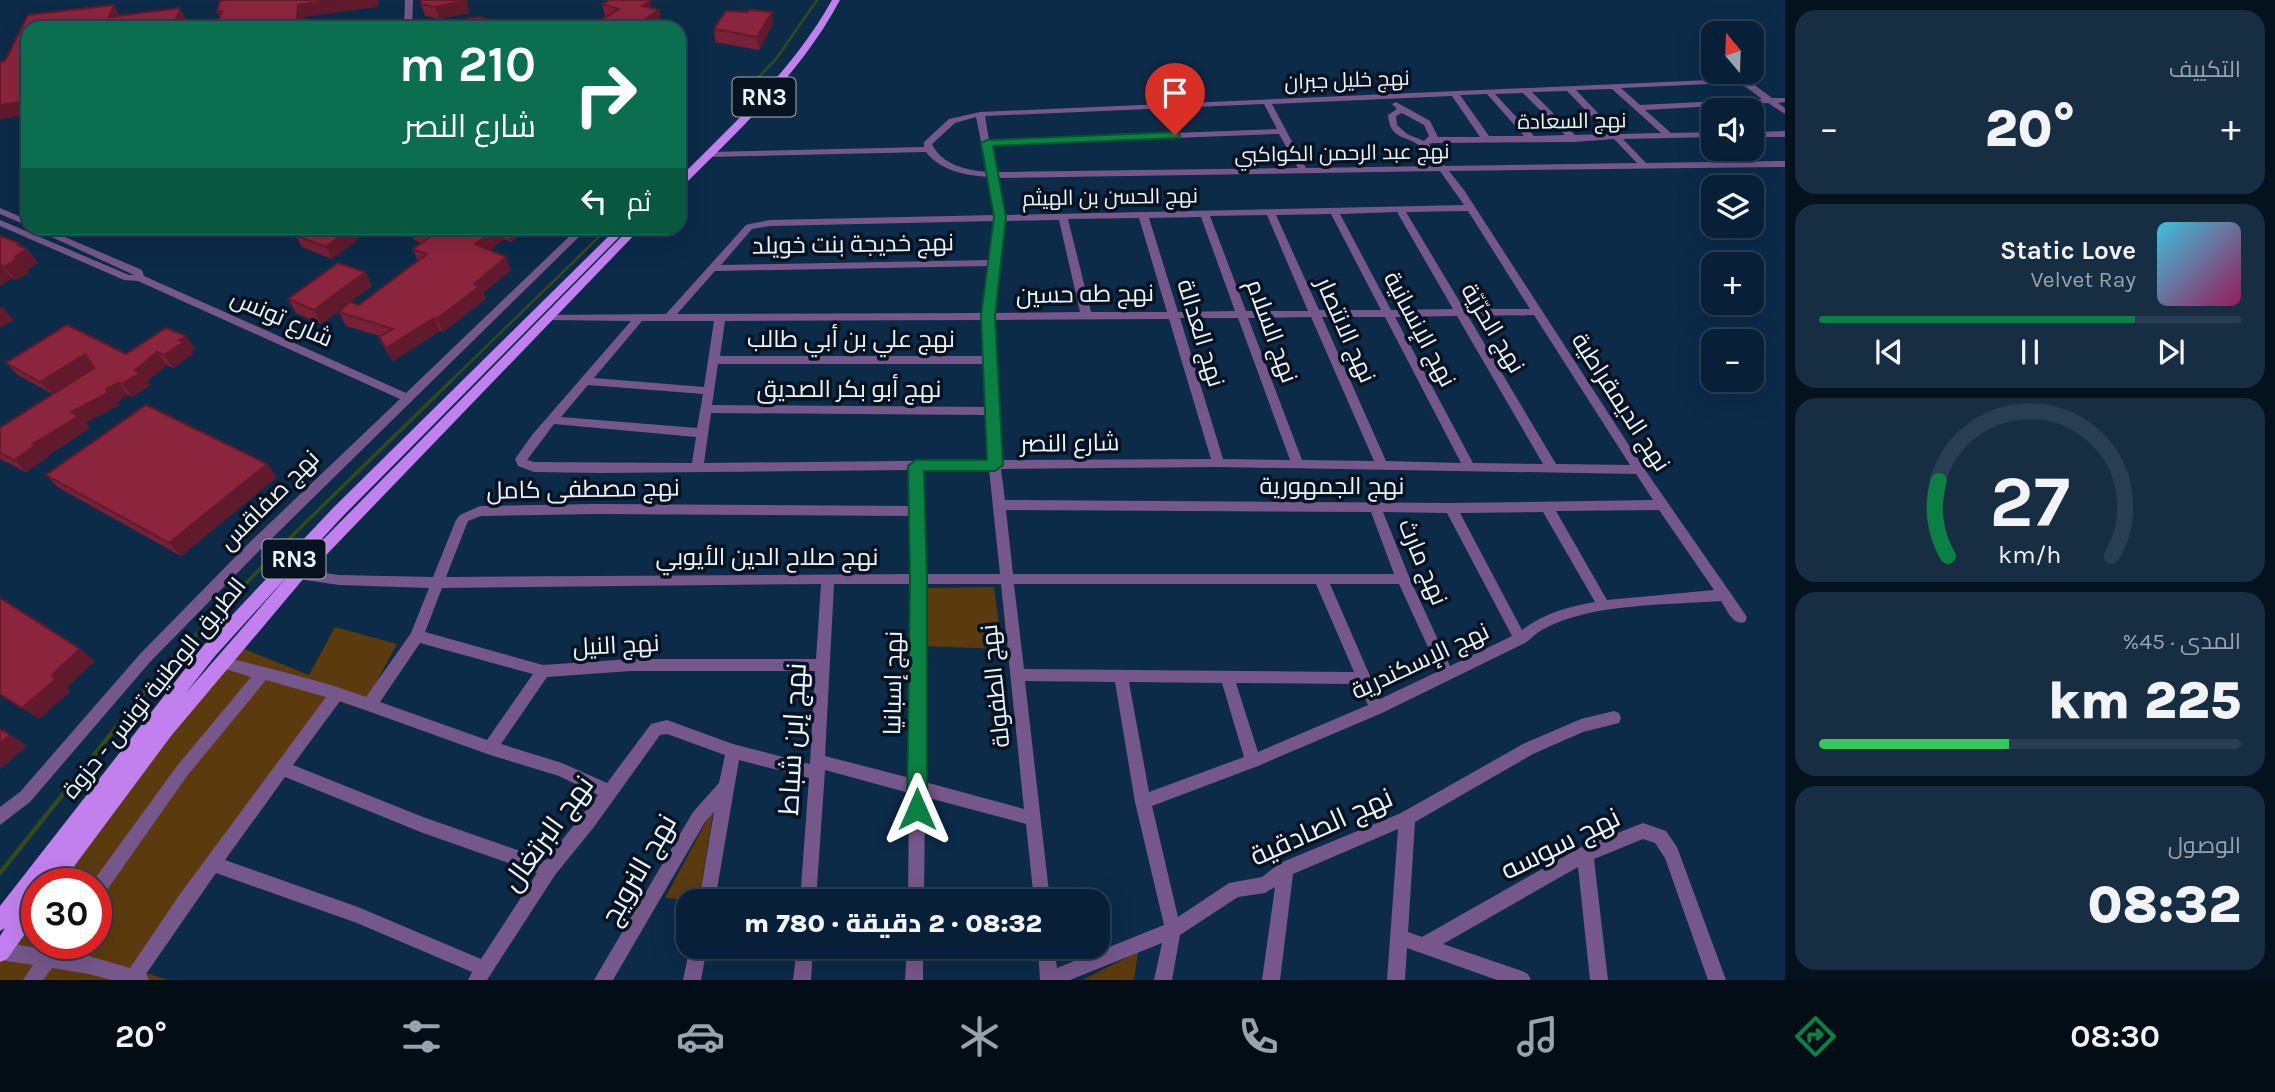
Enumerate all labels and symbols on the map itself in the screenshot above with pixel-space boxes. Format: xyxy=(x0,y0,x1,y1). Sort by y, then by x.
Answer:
north arrow xyxy=(1701,21,1764,84)
pin xyxy=(1145,63,1205,135)
street label: نهج خليل جبران xyxy=(1284,66,1410,96)
road number: RN3 xyxy=(732,78,796,116)
street label: نهج السعادة xyxy=(1517,108,1627,136)
street label: نهج عبد الرحمن الكواكبي xyxy=(1234,139,1450,171)
street label: نهج الحسن بن الهيثم xyxy=(1022,183,1198,213)
street label: نهج خديجة بنت خويلد xyxy=(752,228,954,262)
street label: نهج الإنسانية xyxy=(1376,267,1462,392)
street label: نهج الانتصار xyxy=(1308,271,1382,388)
street label: نهج العدالة xyxy=(1169,276,1231,391)
street label: نهج السلام xyxy=(1239,276,1304,387)
street label: نهج الحرّيّة xyxy=(1454,278,1531,379)
street label: نهج طه حسين xyxy=(1016,279,1154,311)
street label: شارع تونس xyxy=(226,283,337,355)
street label: نهج علي بن أبي طالب xyxy=(747,323,955,358)
street label: نهج الديمقراطية xyxy=(1564,328,1676,478)
street label: نهج أبو بكر الصديق xyxy=(757,373,941,405)
street label: شارع النصر xyxy=(1018,428,1120,460)
street label: نهج صفاقس xyxy=(213,444,326,557)
street label: نهج الجمهورية xyxy=(1260,472,1404,502)
street label: نهج مصطفى كامل xyxy=(486,473,680,507)
street label: نهج مارث xyxy=(1391,515,1454,610)
road number: RN3 xyxy=(262,540,326,579)
street label: نهج صلاح الدين الأيوبي xyxy=(655,543,879,576)
street label: الطريق الوطنية تونس - حزوة xyxy=(56,572,253,805)
street label: نهج الإسكندرية xyxy=(1347,617,1494,707)
street label: نهج الطفولة xyxy=(975,623,1017,749)
street label: نهج النيل xyxy=(572,629,660,663)
street label: نهج إسبانيا xyxy=(878,631,910,735)
street label: نهج إبن شباط xyxy=(772,662,815,816)
street label: نهج البرتغال xyxy=(495,769,602,898)
position arrow xyxy=(880,772,954,846)
street label: نهج الصادقية xyxy=(1245,780,1398,874)
street label: نهج سوسه xyxy=(1495,800,1626,888)
street label: نهج النرويج xyxy=(594,808,685,931)
speed limit sign: 30 xyxy=(21,868,112,959)

